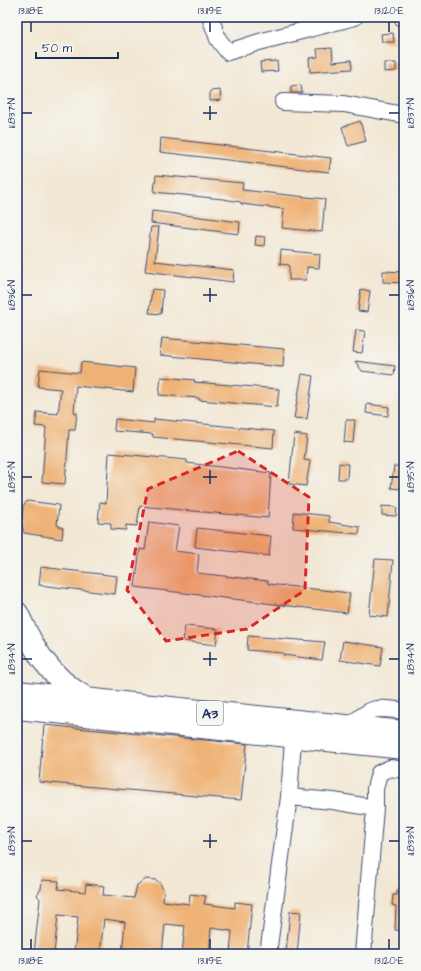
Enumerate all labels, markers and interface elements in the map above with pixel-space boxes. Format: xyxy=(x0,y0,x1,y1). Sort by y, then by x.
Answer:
text: 13.118°E xyxy=(19,4,44,18)
text: 13.119°E xyxy=(198,4,222,18)
text: 13.120°E xyxy=(374,4,404,18)
scale bar xyxy=(36,34,118,60)
text: 50 m xyxy=(42,40,73,57)
text: 11.837°N xyxy=(5,98,19,128)
text: 11.837°N xyxy=(404,98,418,128)
text: 11.836°N xyxy=(5,280,19,310)
text: 11.836°N xyxy=(404,280,418,310)
text: 11.835°N xyxy=(5,461,19,493)
text: 11.835°N xyxy=(404,461,418,493)
text: 11.834°N xyxy=(5,644,19,674)
text: 11.834°N xyxy=(404,644,418,674)
road number: A3 xyxy=(197,701,223,725)
text: 11.833°N xyxy=(5,826,19,856)
text: 11.833°N xyxy=(404,826,418,856)
text: 13.118°E xyxy=(19,954,44,968)
text: 13.119°E xyxy=(198,954,222,968)
text: 13.120°E xyxy=(374,954,404,968)

